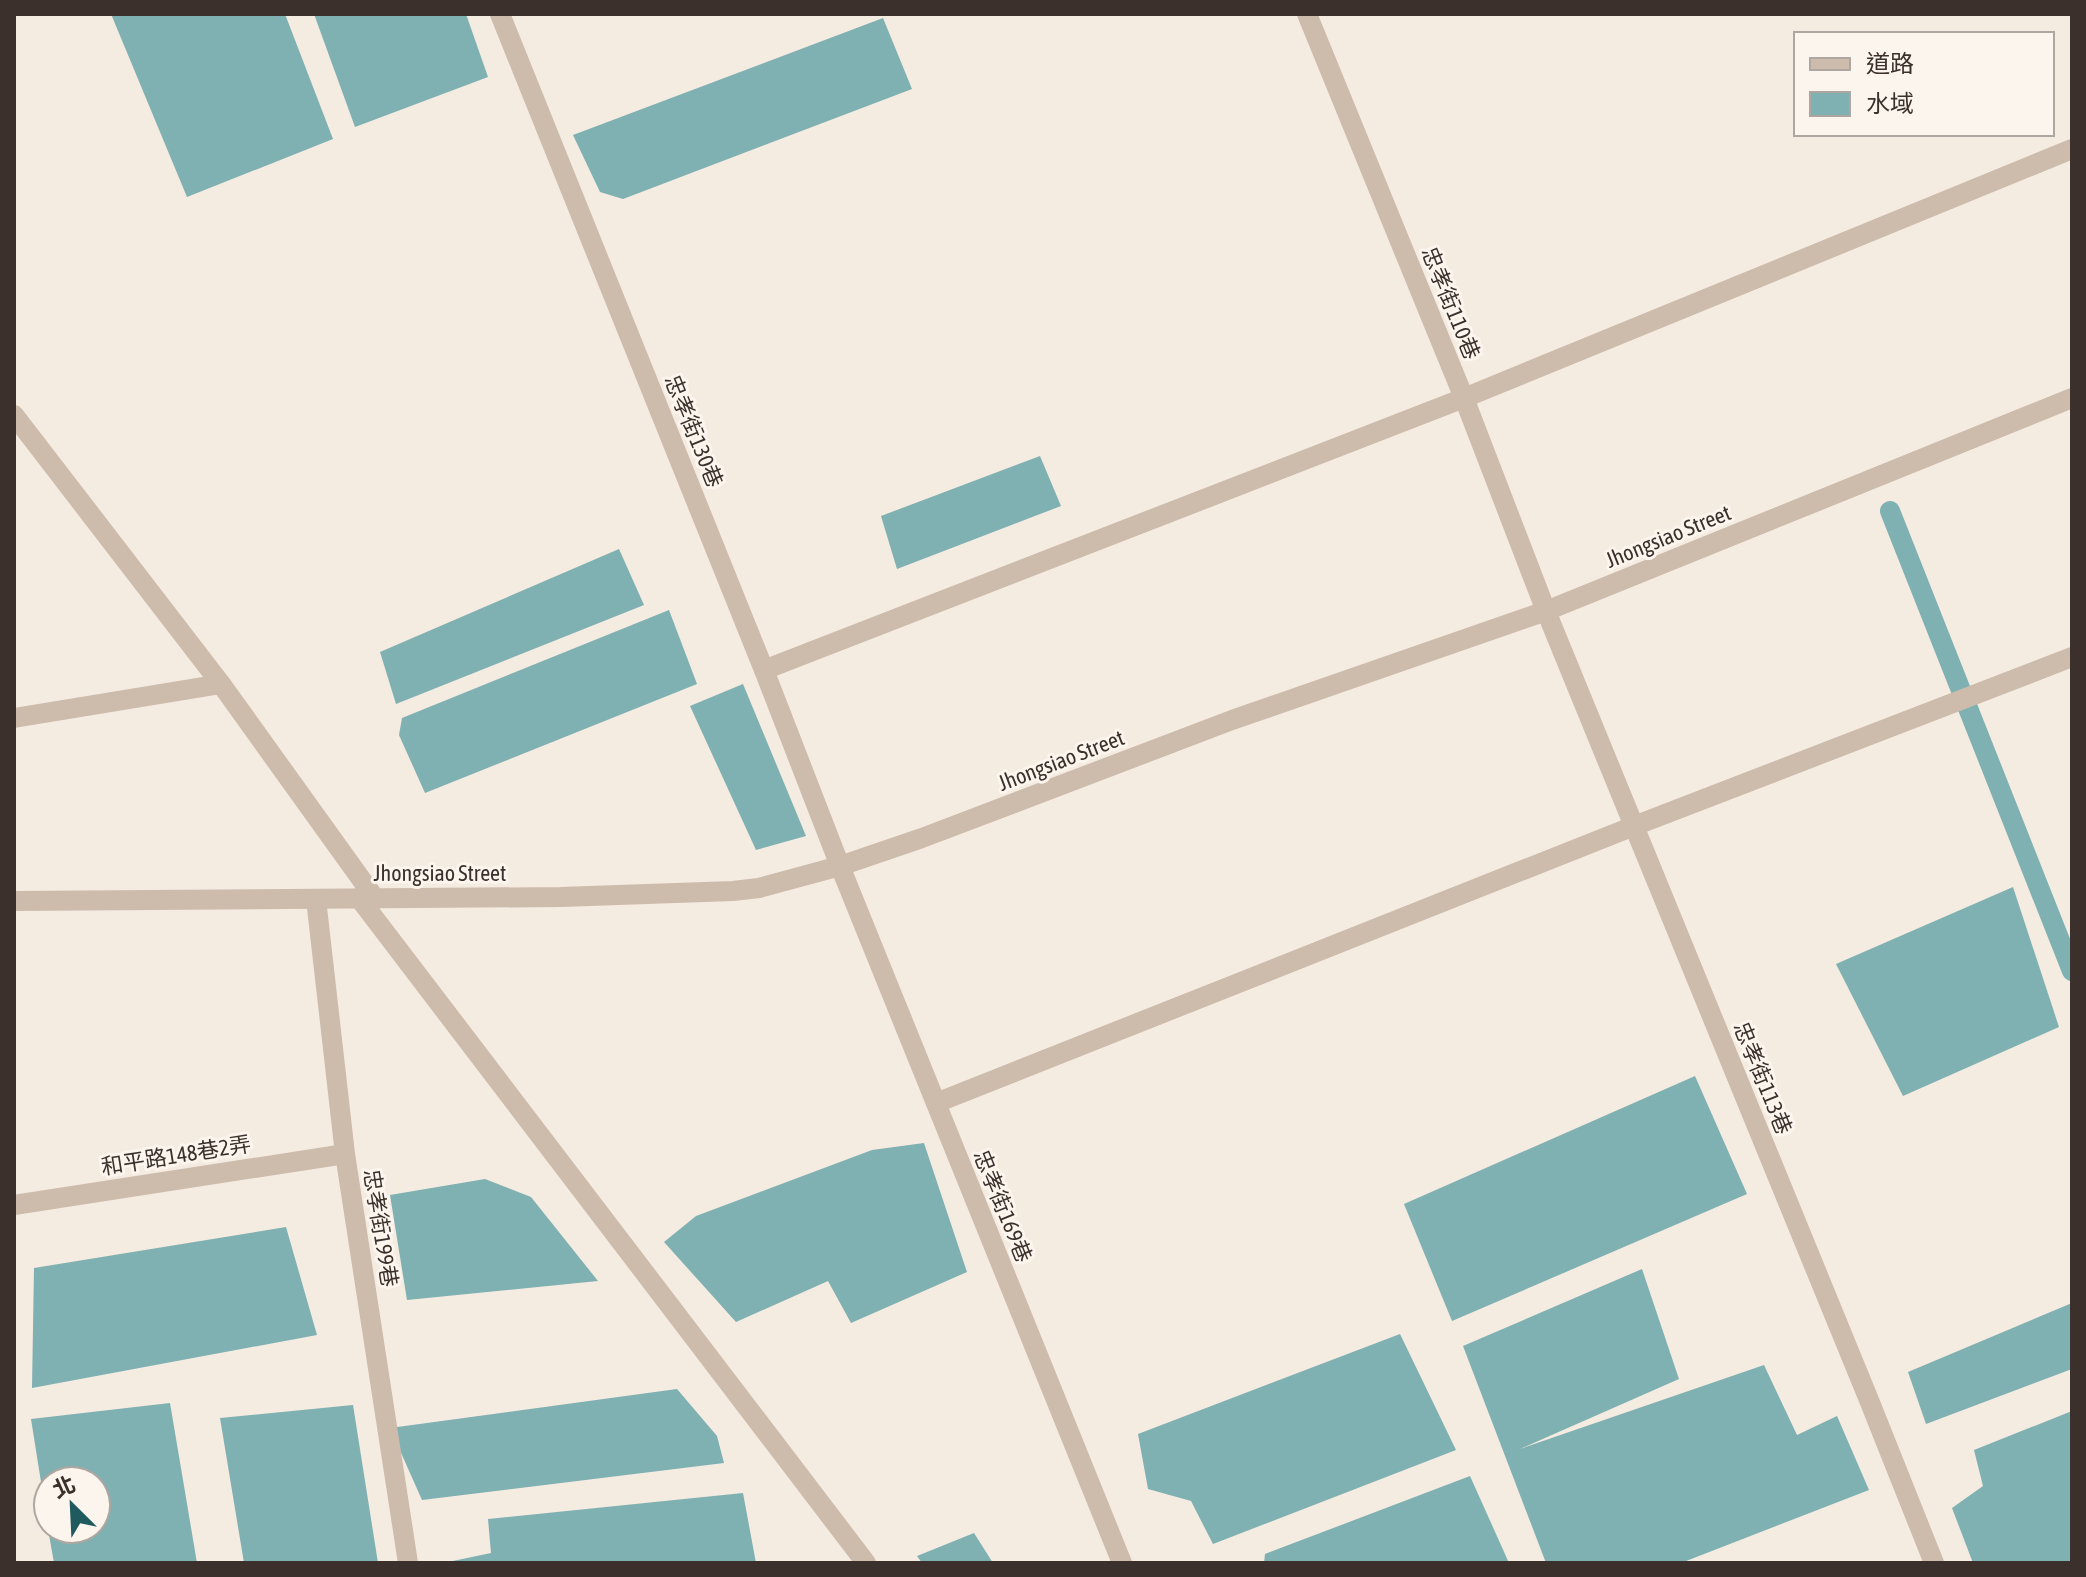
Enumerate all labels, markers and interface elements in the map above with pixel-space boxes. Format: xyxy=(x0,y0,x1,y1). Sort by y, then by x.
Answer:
legend xyxy=(1794,32,2054,136)
text: 道路 xyxy=(1866,50,1914,77)
text: 水域 xyxy=(1866,90,1914,117)
street label: 忠孝街110巷 xyxy=(1417,243,1485,363)
street label: 忠孝街130巷 xyxy=(660,371,728,491)
street label: Jhongsiao Street xyxy=(1602,499,1734,573)
street label: Jhongsiao Street xyxy=(994,724,1128,796)
street label: Jhongsiao Street xyxy=(374,860,506,886)
street label: 忠孝街113巷 xyxy=(1729,1018,1797,1138)
street label: 和平路148巷2弄 xyxy=(99,1130,253,1180)
street label: 忠孝街169巷 xyxy=(969,1146,1037,1266)
street label: 忠孝街199巷 xyxy=(359,1167,403,1289)
north arrow xyxy=(32,1465,112,1545)
text: 北 xyxy=(49,1470,79,1503)

